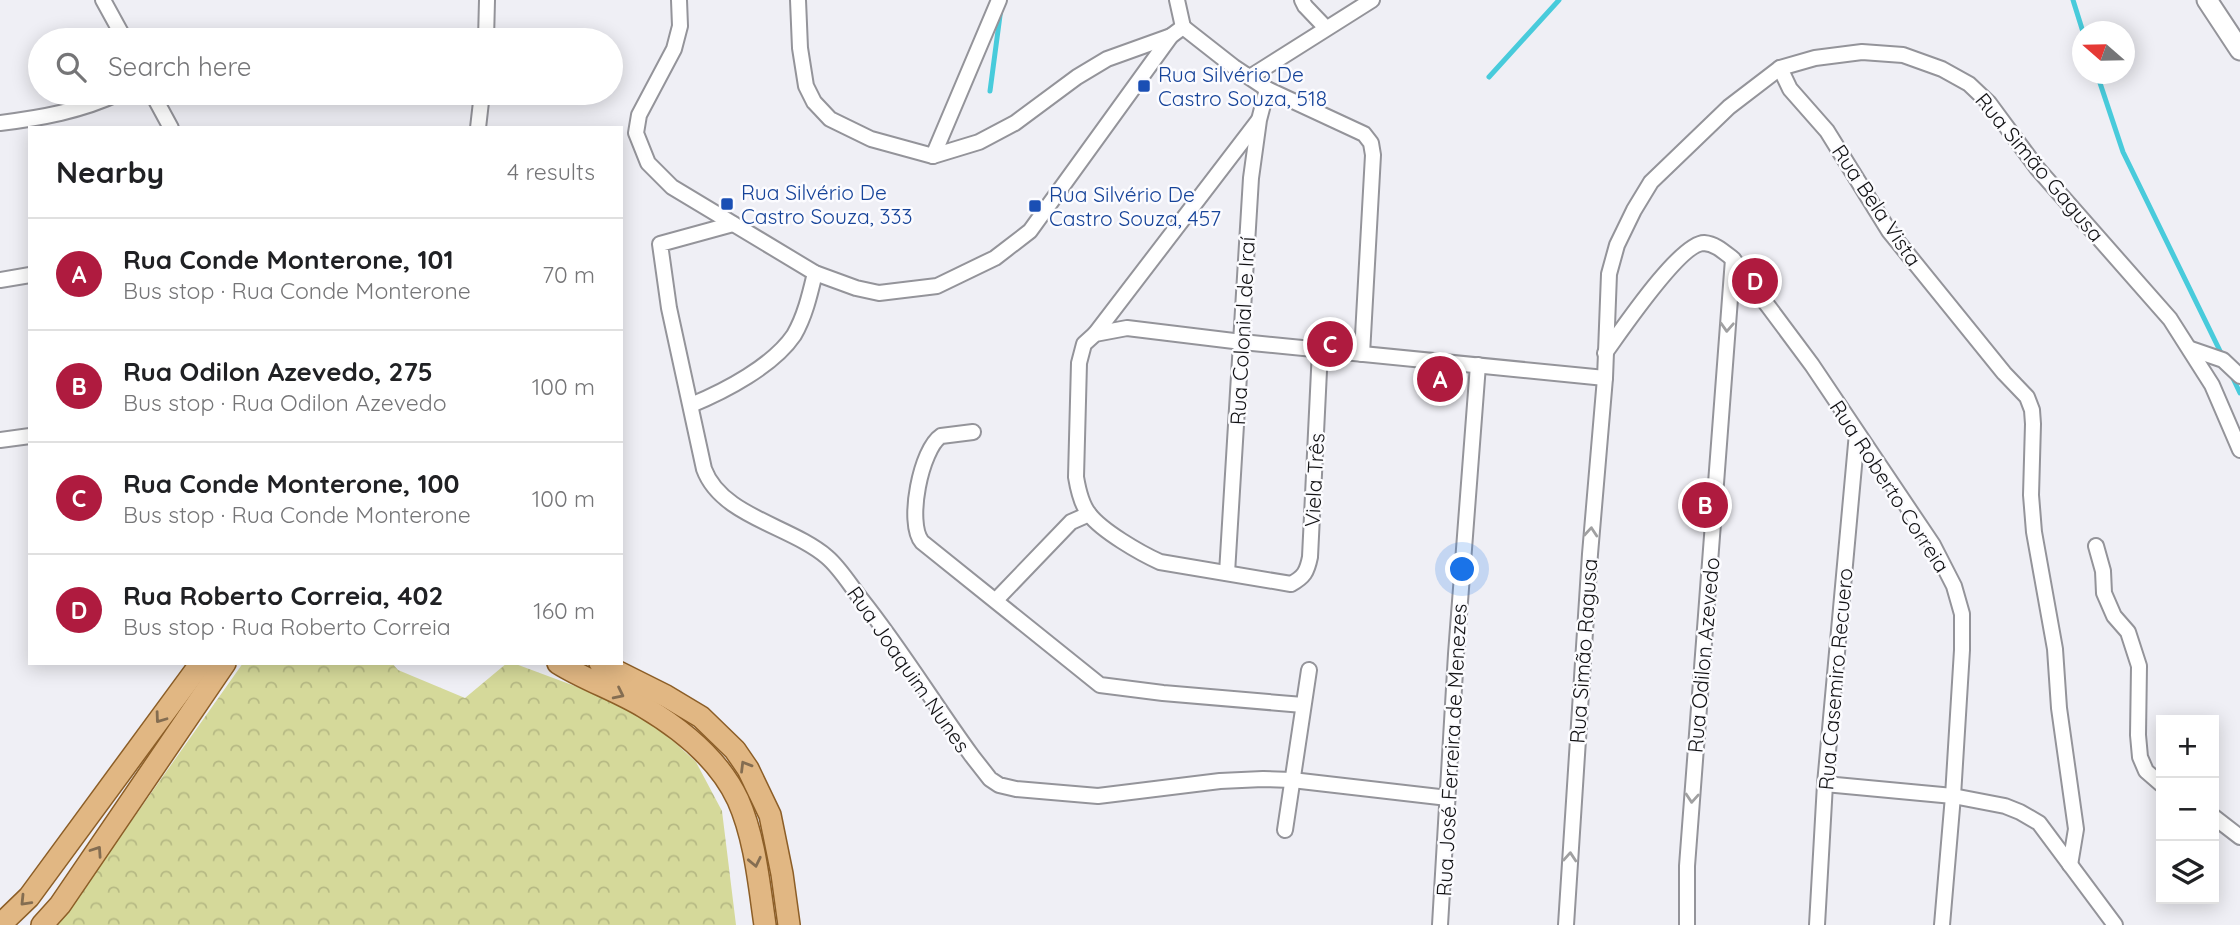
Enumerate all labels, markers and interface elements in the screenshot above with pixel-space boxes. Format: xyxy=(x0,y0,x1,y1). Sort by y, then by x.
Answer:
north arrow xyxy=(2072,21,2135,84)
search box xyxy=(28,28,623,105)
icon: search xyxy=(52,48,90,86)
text: Search here xyxy=(108,50,252,83)
place label: Rua Silvério De Castro Souza, 518 xyxy=(1158,61,1327,111)
marker: Rua Silvério De Castro Souza, 518 xyxy=(1136,78,1152,94)
street label: Rua Simão Gagusa xyxy=(1970,87,2110,247)
street label: Rua Bela Vista xyxy=(1827,139,1927,271)
text: Nearby xyxy=(56,153,164,191)
text: 4 results xyxy=(507,157,595,186)
place label: Rua Silvério De Castro Souza, 333 xyxy=(741,179,913,229)
place label: Rua Silvério De Castro Souza, 457 xyxy=(1049,181,1221,231)
marker: Rua Silvério De Castro Souza, 333 xyxy=(719,196,735,212)
marker: Rua Silvério De Castro Souza, 457 xyxy=(1027,198,1043,214)
street label: Rua Colonial de Iraí xyxy=(1224,236,1260,426)
text: Rua Conde Monterone, 101 xyxy=(123,243,454,276)
pin: D xyxy=(1732,255,1778,307)
text: A xyxy=(72,260,86,289)
text: 70 m xyxy=(542,260,595,289)
text: Bus stop · Rua Conde Monterone xyxy=(123,276,471,305)
pin: C xyxy=(1307,318,1353,370)
one-way arrow xyxy=(1720,322,1735,333)
pin: A xyxy=(1417,353,1463,405)
text: Rua Odilon Azevedo, 275 xyxy=(123,355,433,388)
text: B xyxy=(71,372,87,401)
text: 100 m xyxy=(532,372,595,401)
text: Bus stop · Rua Odilon Azevedo xyxy=(123,388,447,417)
street label: Rua Roberto Correia xyxy=(1825,395,1955,577)
street label: Viela Três xyxy=(1299,432,1329,528)
text: Rua Conde Monterone, 100 xyxy=(123,467,460,500)
pin: B xyxy=(1682,479,1728,531)
text: C xyxy=(72,484,86,513)
text: 100 m xyxy=(532,484,595,513)
text: Bus stop · Rua Conde Monterone xyxy=(123,500,471,529)
one-way arrow xyxy=(1584,526,1599,538)
your location xyxy=(1445,552,1479,586)
street label: Rua Odilon Azevedo xyxy=(1681,556,1725,754)
street label: Rua Simão Ragusa xyxy=(1564,558,1602,744)
street label: Rua Casemiro Recuero xyxy=(1812,567,1858,791)
text: Rua Roberto Correia, 402 xyxy=(123,579,443,612)
street label: Rua Joaquim Nunes xyxy=(842,581,976,757)
text: D xyxy=(71,596,87,625)
text: 160 m xyxy=(533,596,595,625)
street label: Rua José Ferreira de Menezes xyxy=(1430,603,1472,897)
text: Bus stop · Rua Roberto Correia xyxy=(123,612,451,641)
one-way arrow xyxy=(612,686,624,700)
one-way arrow xyxy=(156,710,169,723)
map controls xyxy=(2156,715,2219,904)
button: + xyxy=(2156,715,2219,778)
one-way arrow xyxy=(741,761,754,774)
button: − xyxy=(2156,778,2219,841)
one-way arrow xyxy=(1685,793,1700,804)
button: layers xyxy=(2156,841,2219,904)
one-way arrow xyxy=(89,846,102,859)
one-way arrow xyxy=(1563,851,1578,862)
one-way arrow xyxy=(747,856,762,868)
one-way arrow xyxy=(20,893,33,906)

